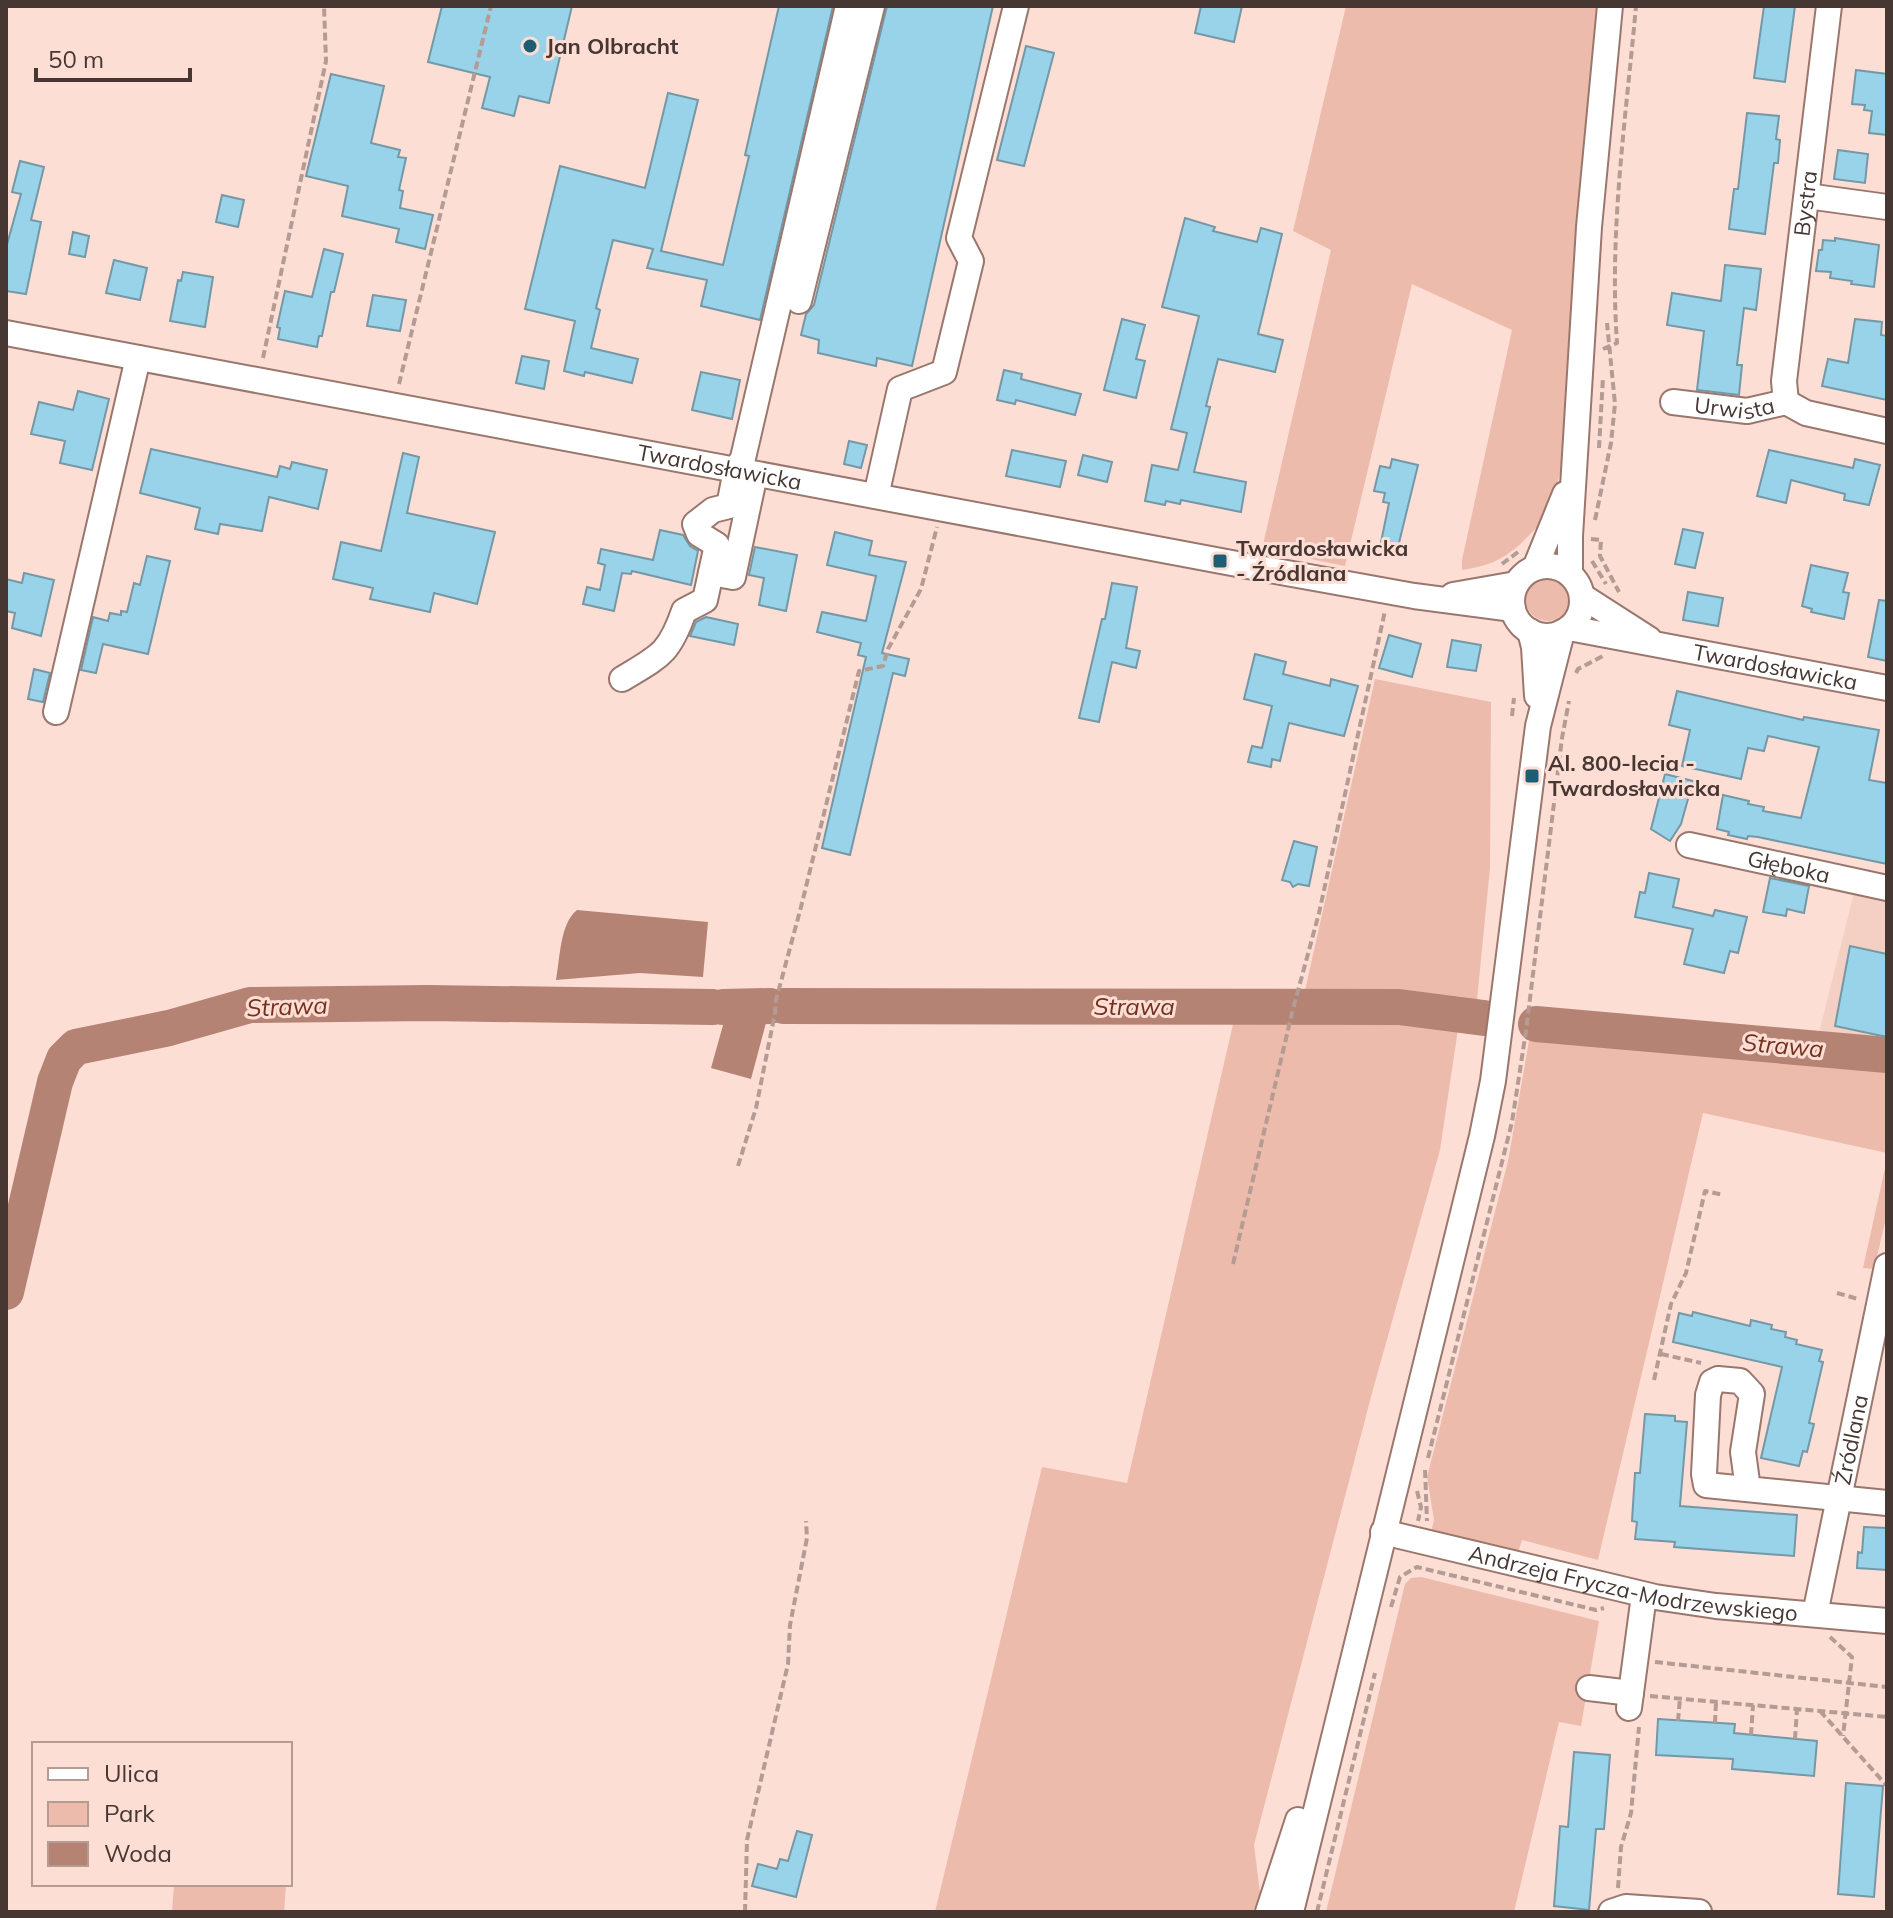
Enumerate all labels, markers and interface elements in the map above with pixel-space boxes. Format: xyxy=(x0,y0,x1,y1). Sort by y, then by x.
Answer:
scale bar xyxy=(36,32,190,82)
place label: Jan Olbracht xyxy=(546,32,678,60)
marker: Jan Olbracht xyxy=(521,37,539,55)
text: 50 m xyxy=(48,44,104,74)
street label: Bystra xyxy=(1787,169,1823,238)
street label: Urwista xyxy=(1693,391,1777,426)
street label: Twardosławicka xyxy=(635,438,804,496)
place label: Twardosławicka - Źródlana xyxy=(1236,534,1408,587)
marker: Twardosławicka - Źródlana xyxy=(1211,552,1229,570)
street label: Twardosławicka xyxy=(1691,638,1860,696)
place label: Al. 800-lecia - Twardosławicka xyxy=(1548,749,1720,802)
marker: Al. 800-lecia - Twardosławicka xyxy=(1523,767,1541,785)
street label: Głęboka xyxy=(1745,844,1832,889)
water label: Strawa xyxy=(246,990,328,1022)
water label: Strawa xyxy=(1093,991,1175,1021)
water label: Strawa xyxy=(1741,1027,1825,1063)
street label: Źródlana xyxy=(1828,1392,1874,1487)
street label: Andrzeja Frycza-Modrzewskiego xyxy=(1466,1539,1799,1627)
legend xyxy=(32,1742,292,1886)
text: Ulica xyxy=(104,1758,159,1788)
text: Park xyxy=(104,1798,155,1828)
text: Woda xyxy=(104,1838,172,1868)

